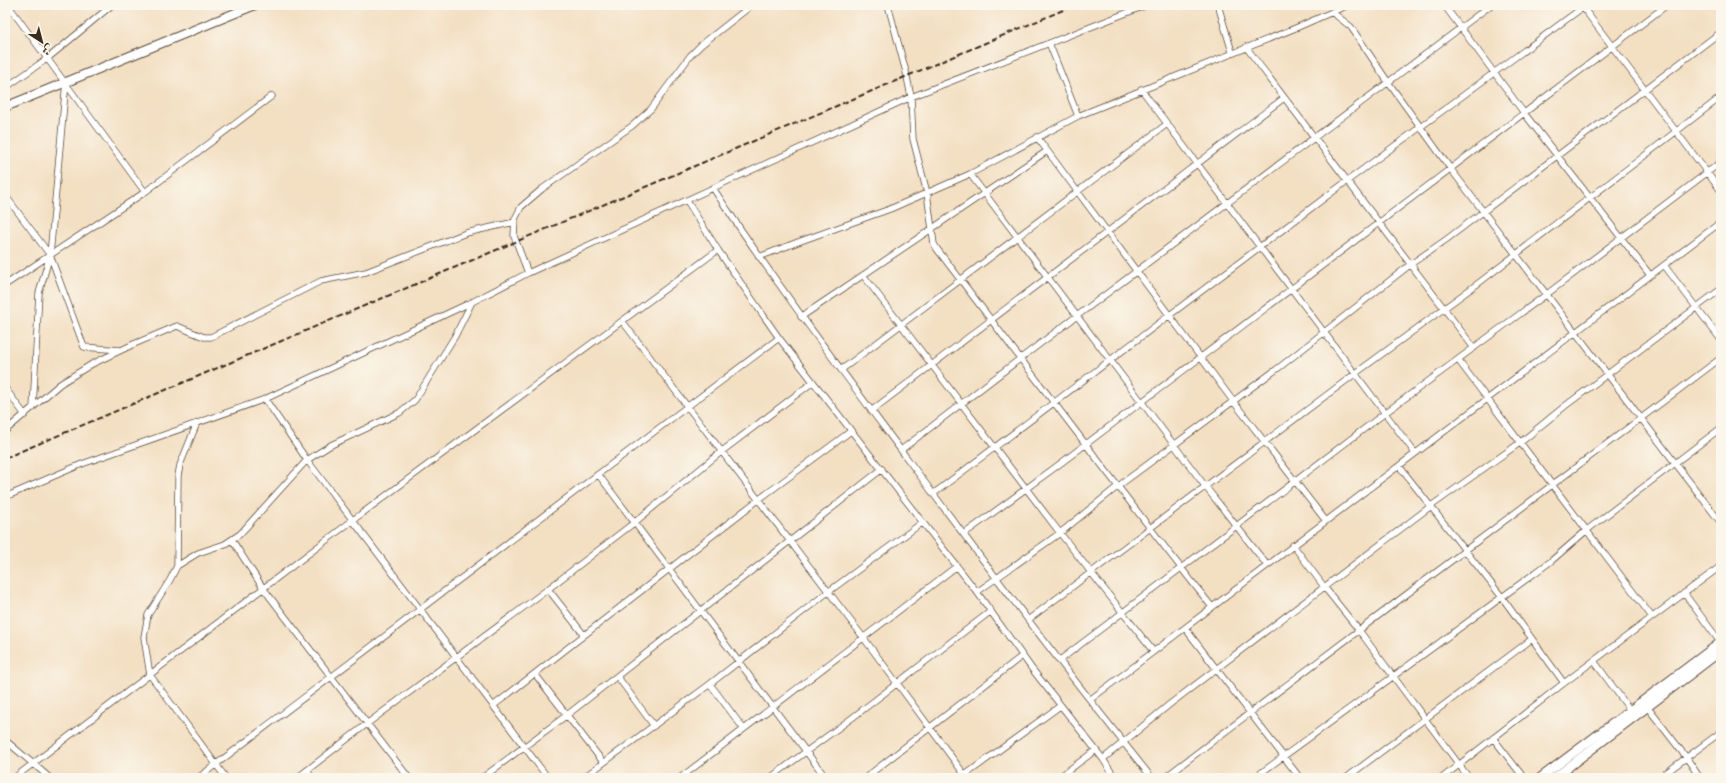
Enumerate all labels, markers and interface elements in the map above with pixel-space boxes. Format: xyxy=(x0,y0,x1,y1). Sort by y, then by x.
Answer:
north arrow xyxy=(22,22,62,62)
text: ش xyxy=(39,41,56,59)

